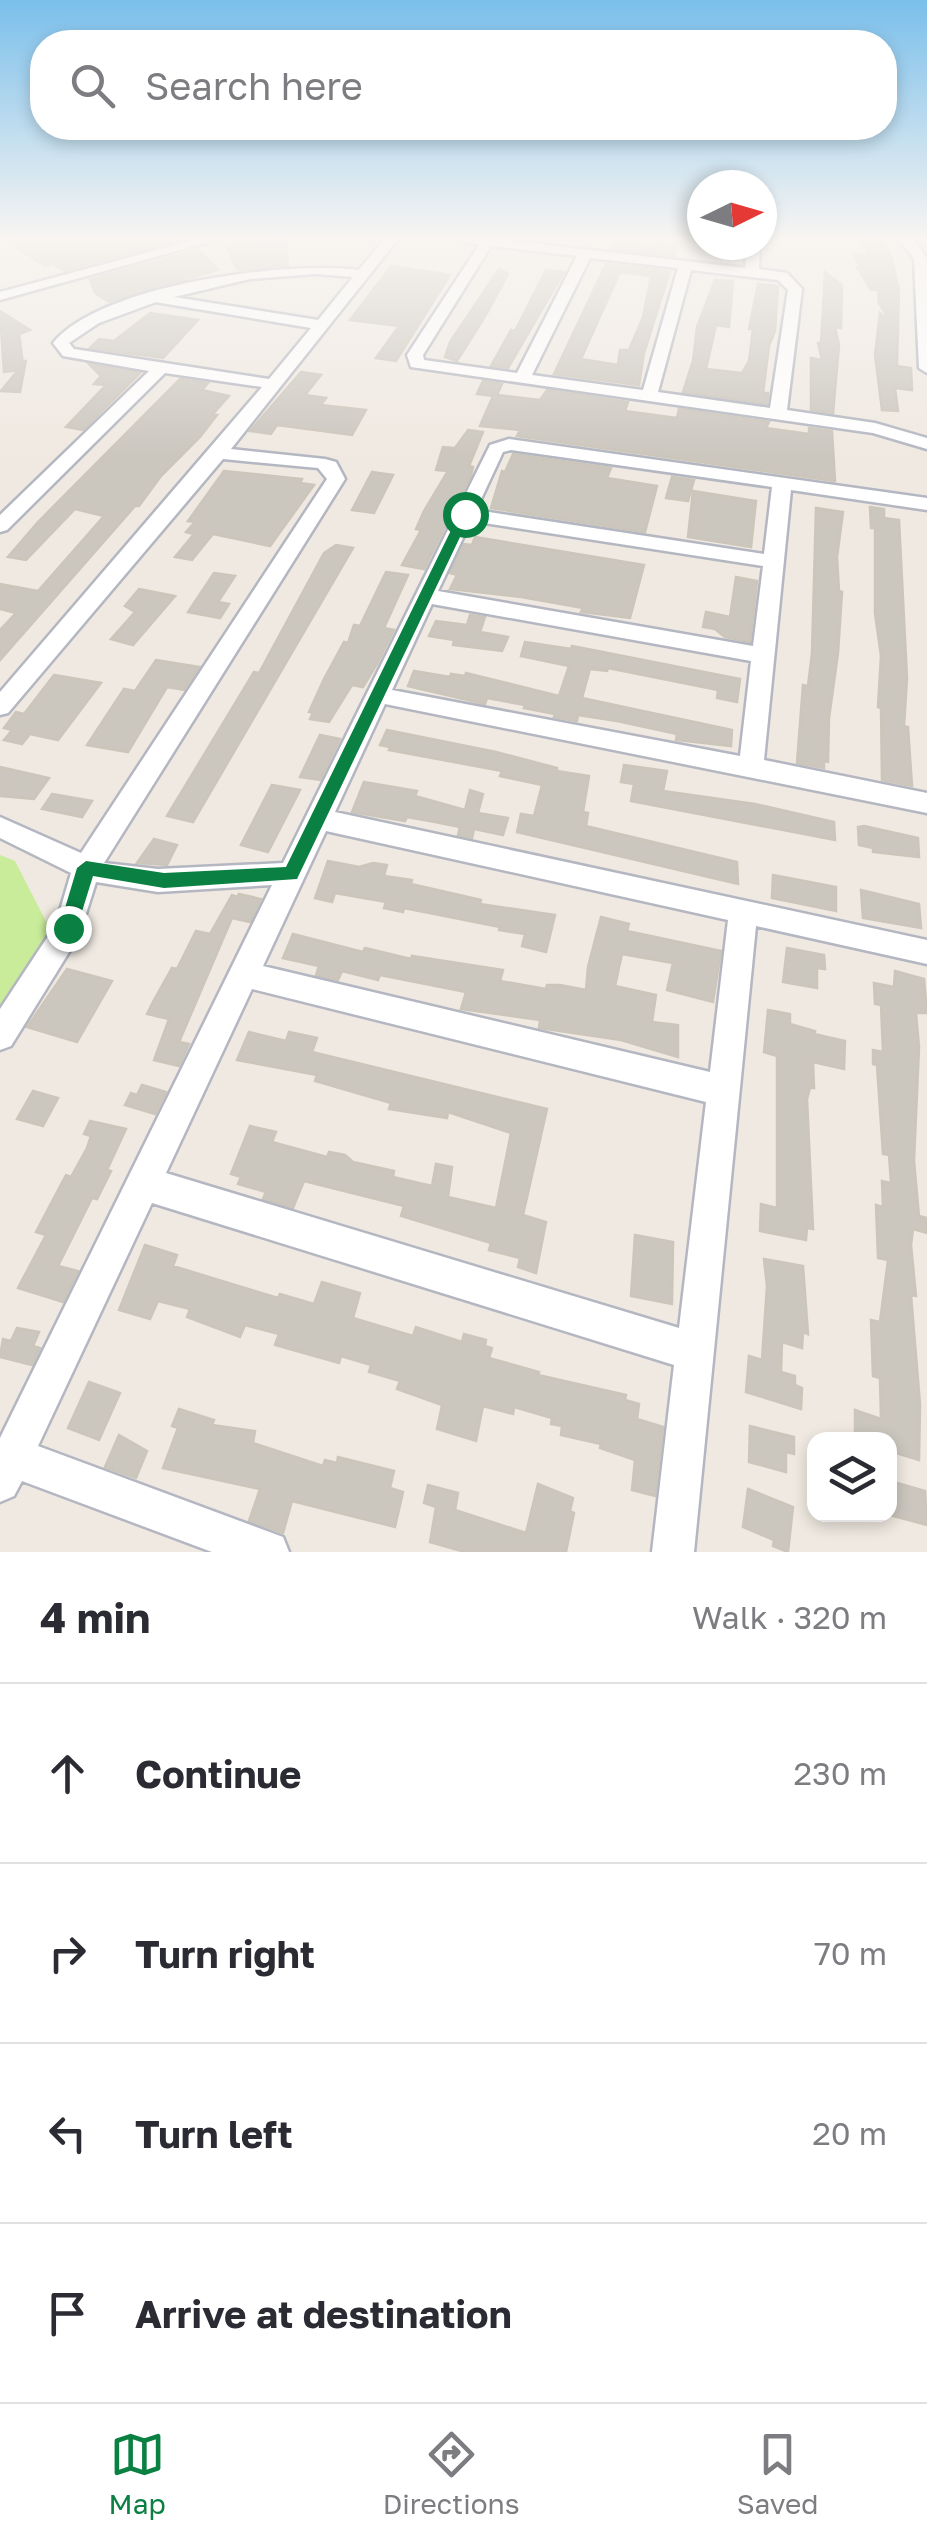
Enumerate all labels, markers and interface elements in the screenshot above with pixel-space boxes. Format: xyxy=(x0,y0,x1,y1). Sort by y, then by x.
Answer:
search box xyxy=(30,30,897,140)
icon: search xyxy=(65,58,120,113)
text: Search here xyxy=(145,63,363,108)
north arrow xyxy=(687,170,777,260)
route start xyxy=(443,492,489,538)
route end xyxy=(46,906,92,952)
map controls xyxy=(807,1432,897,1522)
button: layers xyxy=(807,1432,897,1522)
text: 4 min xyxy=(40,1592,150,1642)
text: Walk · 320 m xyxy=(692,1598,887,1636)
icon: ahead xyxy=(40,1746,95,1801)
text: Continue xyxy=(135,1751,301,1796)
text: 230 m xyxy=(794,1754,887,1792)
icon: right xyxy=(40,1926,95,1981)
text: Turn right xyxy=(135,1931,315,1976)
text: 70 m xyxy=(814,1934,887,1972)
icon: left xyxy=(40,2106,95,2161)
text: Turn left xyxy=(135,2111,293,2156)
text: 20 m xyxy=(812,2114,887,2152)
icon: arrive xyxy=(40,2286,95,2341)
text: Arrive at destination xyxy=(135,2291,512,2336)
tab: Map xyxy=(109,2427,166,2520)
tab: Directions xyxy=(383,2427,520,2520)
tab: Saved xyxy=(737,2427,818,2520)

